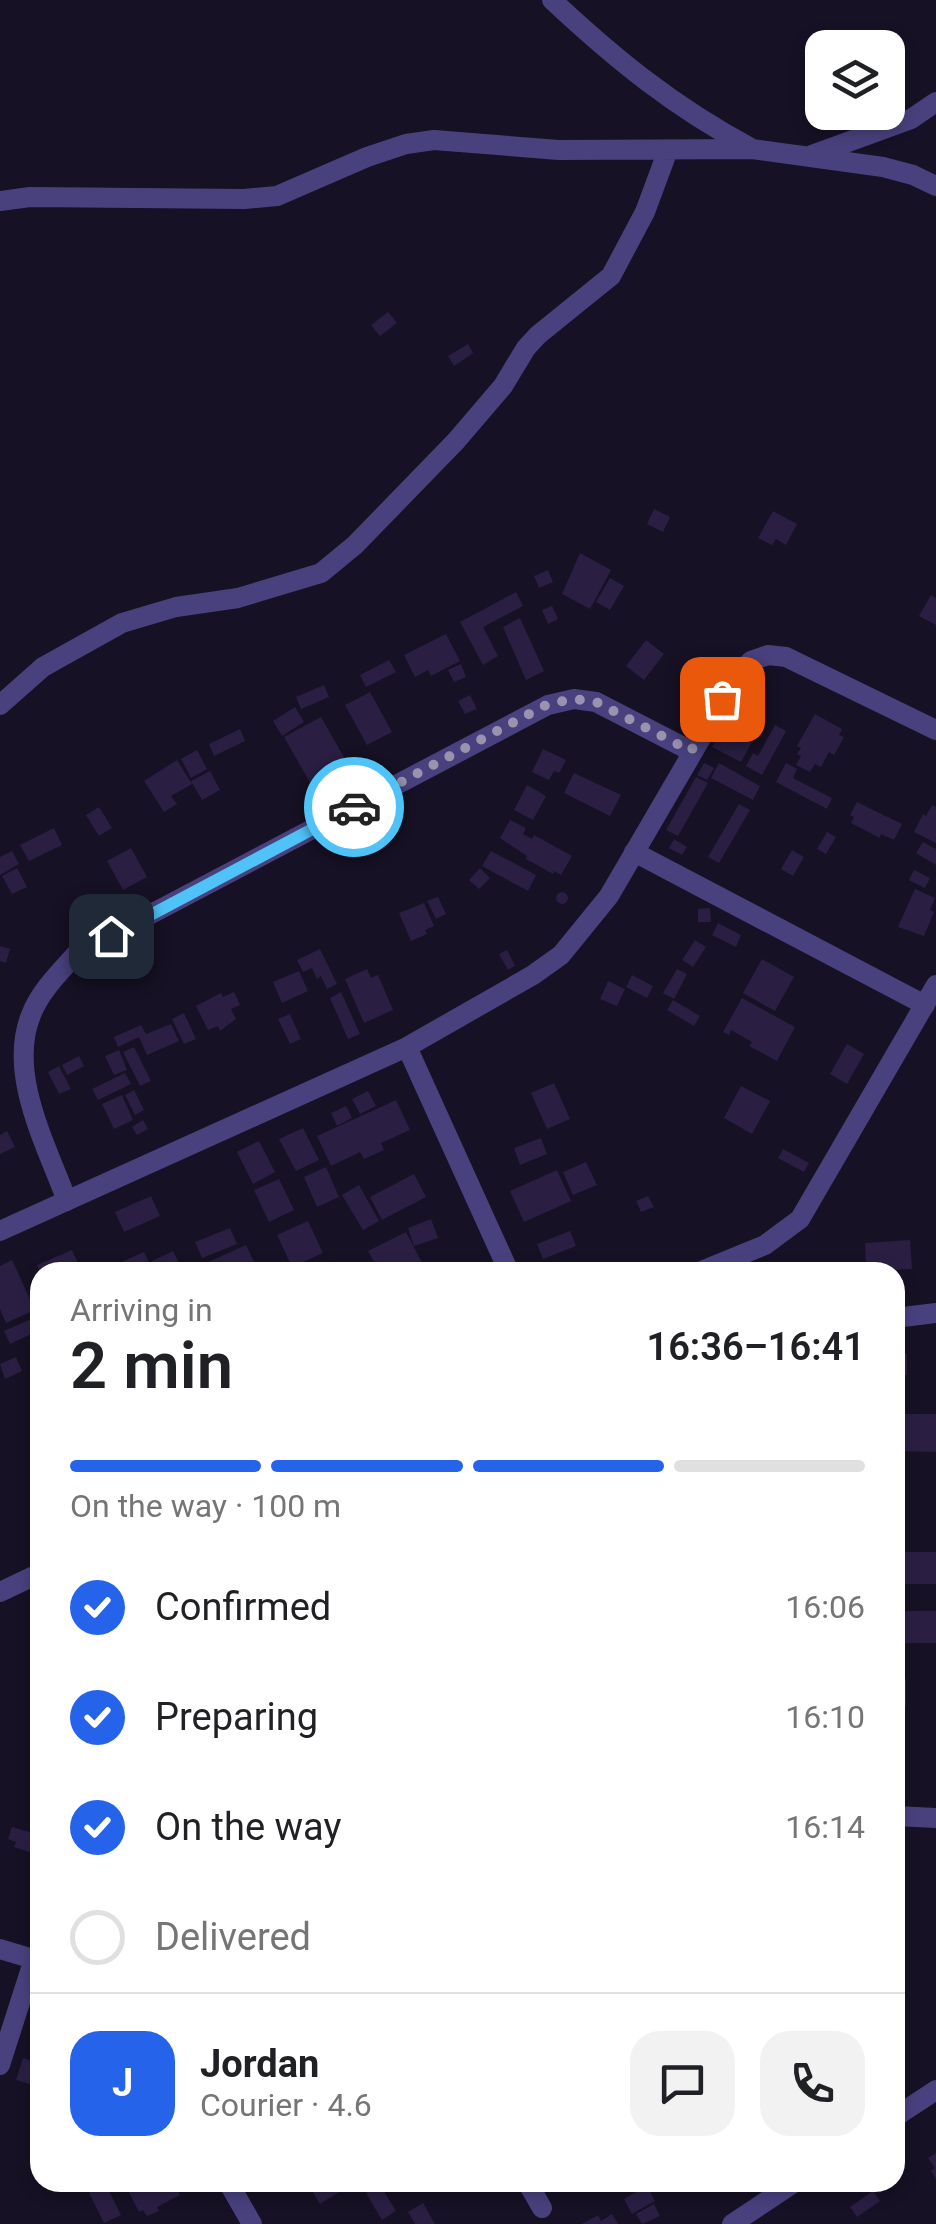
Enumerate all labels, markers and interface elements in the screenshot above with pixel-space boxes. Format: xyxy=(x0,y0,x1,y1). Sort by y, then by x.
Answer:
map controls xyxy=(805,30,905,130)
button: layers xyxy=(805,30,905,130)
pin xyxy=(680,657,765,742)
icon: bag xyxy=(695,672,750,727)
courier xyxy=(304,757,404,857)
icon: car xyxy=(327,780,382,835)
pin xyxy=(69,894,154,979)
icon: home xyxy=(84,909,139,964)
text: Arriving in xyxy=(70,1291,213,1329)
text: 16:36–16:41 xyxy=(646,1325,865,1369)
text: 2 min xyxy=(70,1328,233,1404)
text: On the way · 100 m xyxy=(70,1487,341,1525)
icon: check xyxy=(70,1580,125,1635)
text: Confirmed xyxy=(155,1585,331,1629)
text: 16:06 xyxy=(785,1588,865,1626)
icon: check xyxy=(70,1690,125,1745)
text: Preparing xyxy=(155,1695,318,1739)
text: 16:10 xyxy=(785,1698,865,1736)
icon: check xyxy=(70,1800,125,1855)
text: On the way xyxy=(155,1805,341,1849)
text: 16:14 xyxy=(785,1808,865,1846)
text: Delivered xyxy=(155,1915,311,1959)
button: chat xyxy=(630,2031,735,2136)
button: phone xyxy=(760,2031,865,2136)
text: Jordan xyxy=(200,2042,319,2086)
text: J xyxy=(112,2061,133,2105)
text: Courier · 4.6 xyxy=(200,2086,372,2124)

